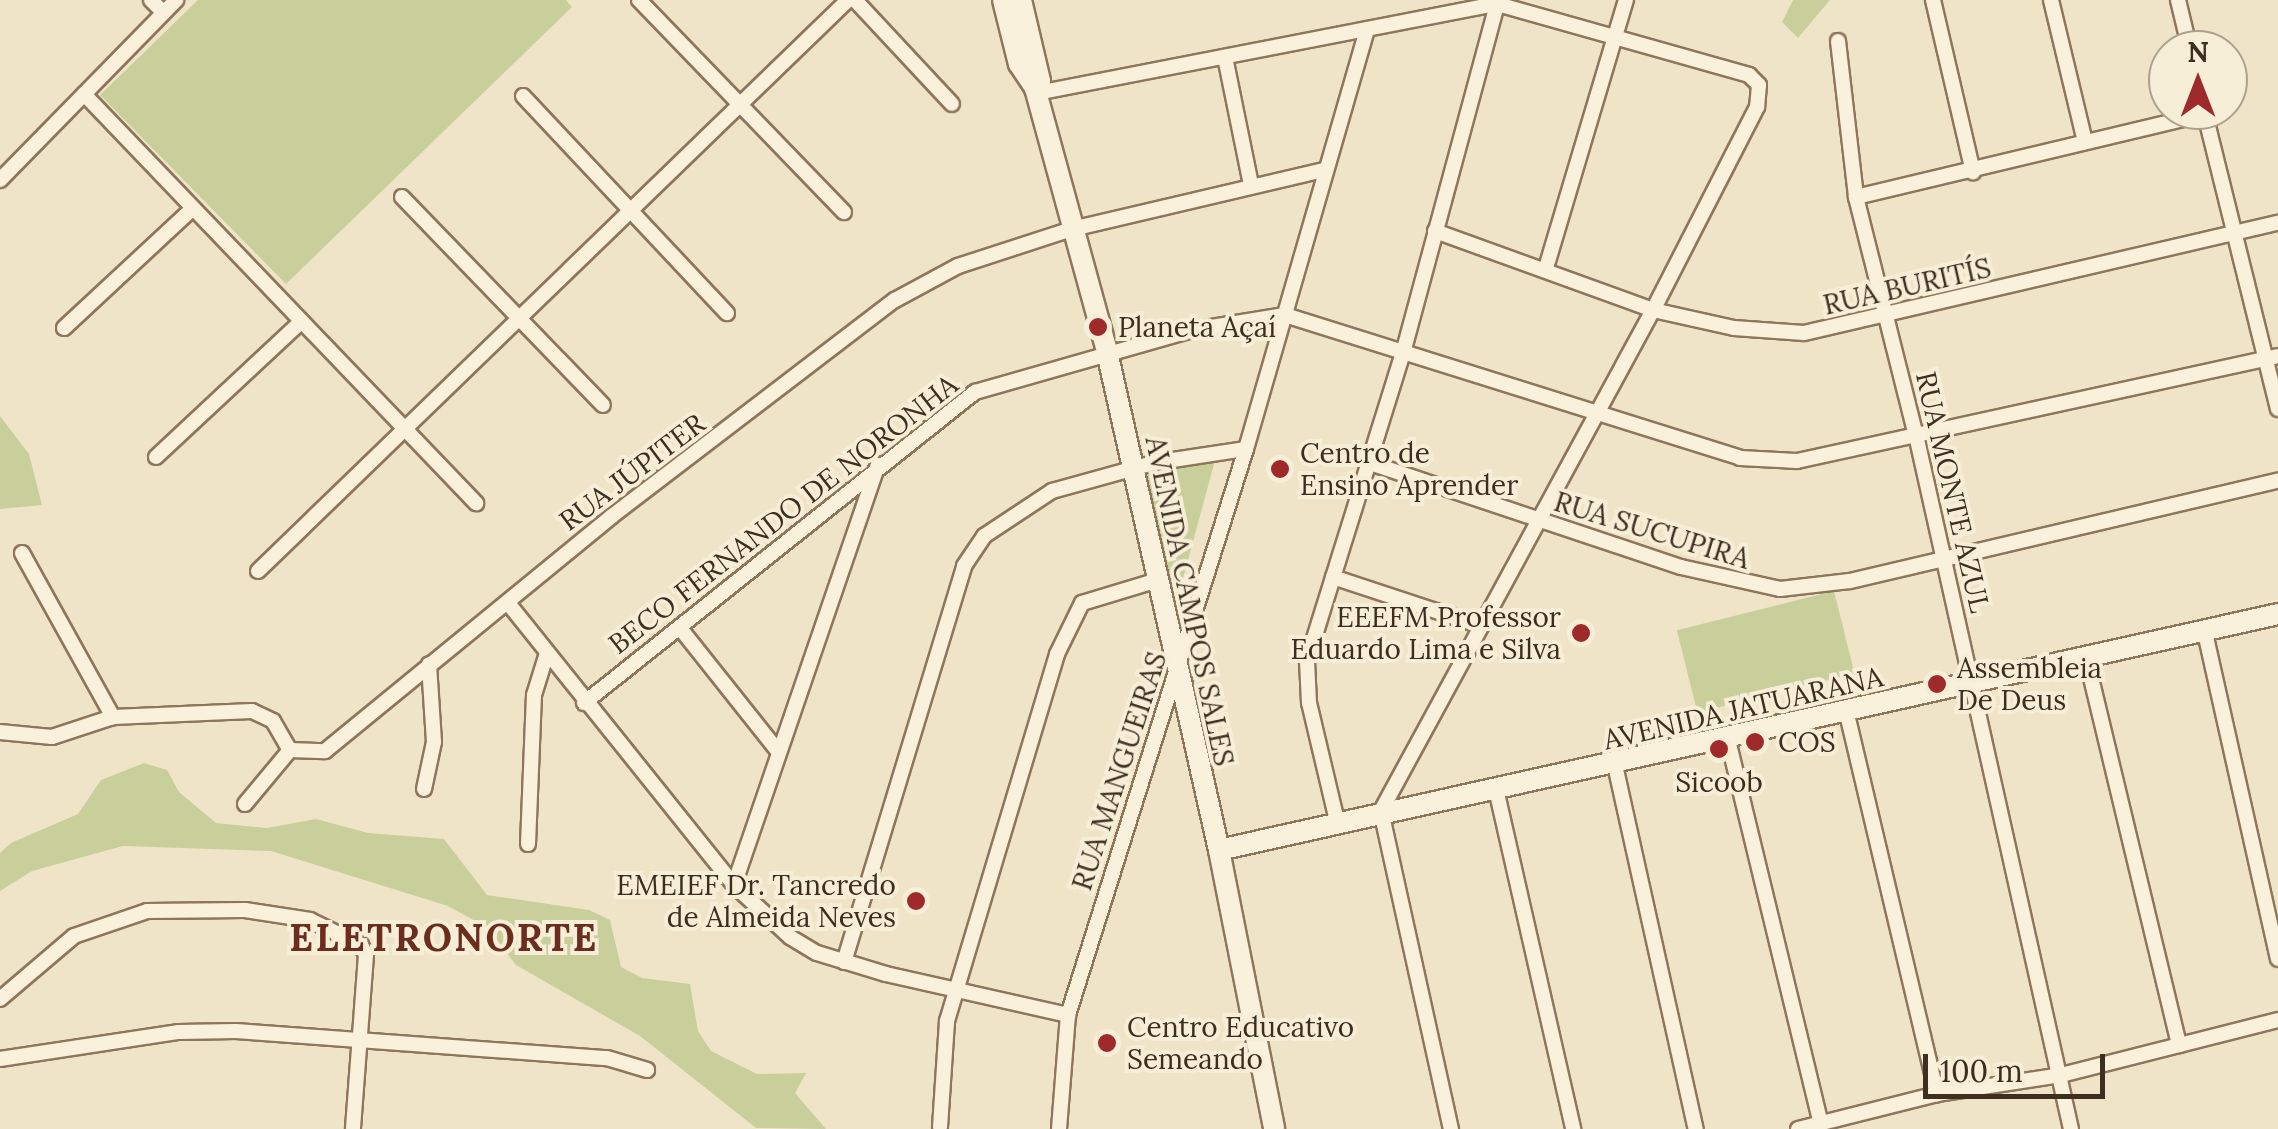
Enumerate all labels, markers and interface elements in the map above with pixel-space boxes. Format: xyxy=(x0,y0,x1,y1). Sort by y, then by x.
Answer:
north arrow xyxy=(2148,30,2248,130)
text: N xyxy=(2187,34,2209,70)
street label: RUA BURITÍS xyxy=(1820,250,1994,322)
place label: Planeta Açaí xyxy=(1118,310,1276,344)
marker: Planeta Açaí xyxy=(1087,316,1109,338)
street label: BECO FERNANDO DE NORONHA xyxy=(602,367,964,661)
street label: RUA MONTE AZUL xyxy=(1909,368,1997,616)
street label: RUA JÚPITER xyxy=(553,406,711,538)
street label: AVENIDA CAMPOS SALES xyxy=(1139,433,1241,769)
place label: Centro de Ensino Aprender xyxy=(1300,436,1518,502)
marker: Centro de Ensino Aprender xyxy=(1269,458,1291,480)
street label: RUA SUCUPIRA xyxy=(1550,484,1754,576)
place label: EEEFM Professor Eduardo Lima e Silva xyxy=(1290,600,1561,666)
marker: EEEFM Professor Eduardo Lima e Silva xyxy=(1570,622,1592,644)
street label: RUA MANGUEIRAS xyxy=(1065,648,1173,894)
place label: Assembleia De Deus xyxy=(1957,651,2102,717)
street label: AVENIDA JATUARANA xyxy=(1600,659,1886,757)
marker: Assembleia De Deus xyxy=(1926,673,1948,695)
place label: COS xyxy=(1778,725,1836,759)
marker: COS xyxy=(1742,729,1768,755)
marker: Sicoob xyxy=(1708,738,1730,760)
place label: Sicoob xyxy=(1675,765,1763,799)
place label: EMEIEF Dr. Tancredo de Almeida Neves xyxy=(616,868,896,934)
marker: EMEIEF Dr. Tancredo de Almeida Neves xyxy=(905,890,927,912)
district label: ELETRONORTE xyxy=(289,915,599,961)
place label: Centro Educativo Semeando xyxy=(1127,1010,1354,1076)
marker: Centro Educativo Semeando xyxy=(1096,1032,1118,1054)
scale bar xyxy=(1928,1034,2110,1096)
text: 100 m xyxy=(1940,1052,2023,1090)

